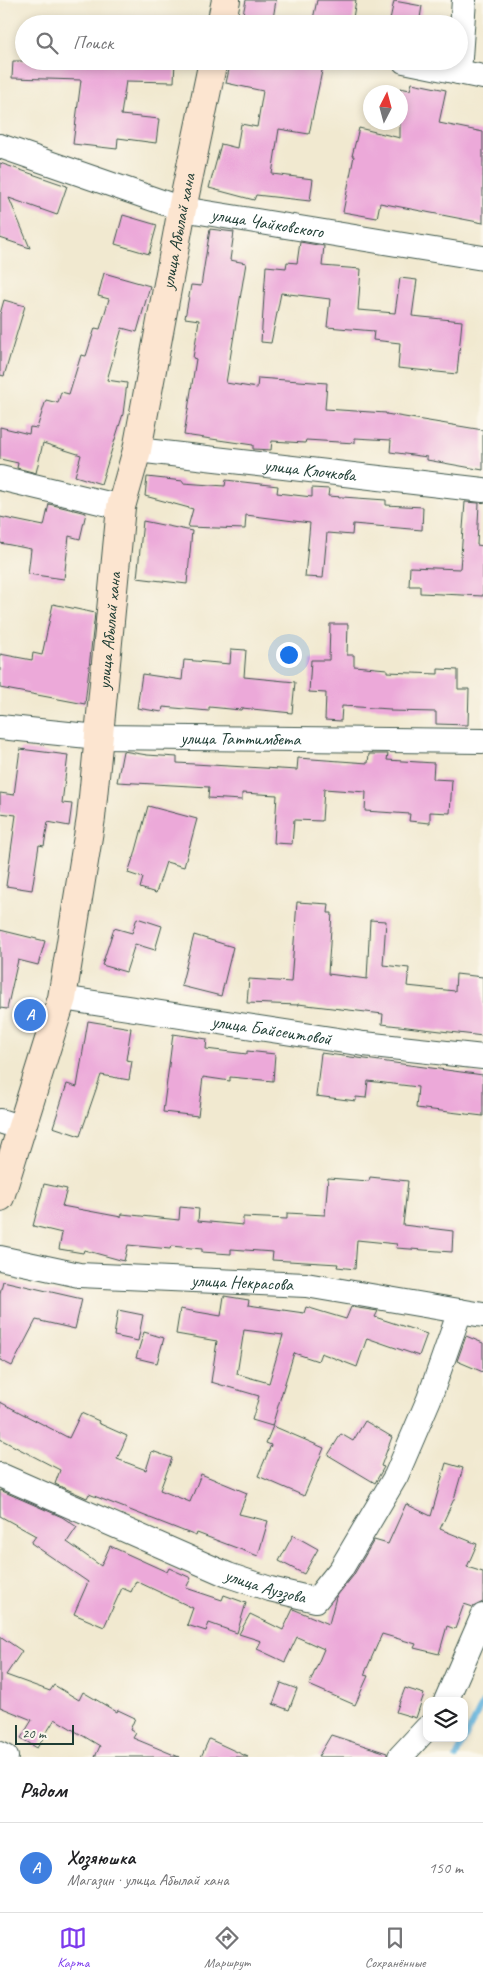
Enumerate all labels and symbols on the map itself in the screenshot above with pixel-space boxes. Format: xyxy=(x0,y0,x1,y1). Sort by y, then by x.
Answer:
north arrow xyxy=(363,85,408,130)
street label: улица Абылай хана xyxy=(156,170,201,292)
street label: улица Чайковского xyxy=(209,203,327,243)
street label: улица Клочкова xyxy=(262,454,358,486)
street label: улица Абылай хана xyxy=(92,569,126,691)
your location xyxy=(276,642,302,668)
street label: улица Таттимбета xyxy=(179,727,302,750)
pin: A xyxy=(14,996,46,1034)
street label: улица Байсеитовой xyxy=(209,1010,334,1050)
street label: улица Некрасова xyxy=(190,1269,294,1295)
street label: улица Ауэзова xyxy=(221,1563,310,1609)
scale bar xyxy=(15,1722,74,1745)

